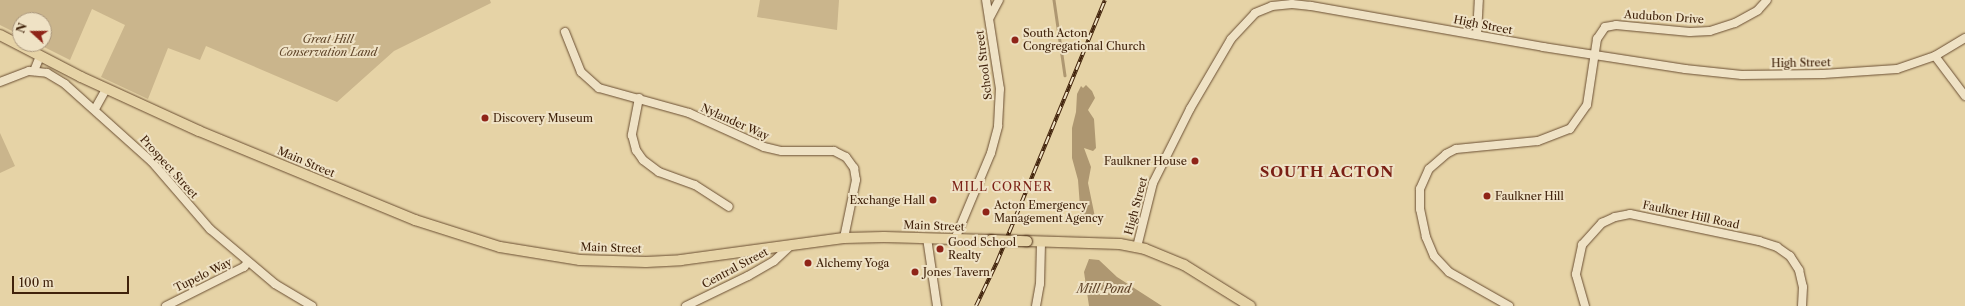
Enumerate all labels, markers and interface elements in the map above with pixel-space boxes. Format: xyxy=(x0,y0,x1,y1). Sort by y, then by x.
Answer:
street label: Audubon Drive xyxy=(1624,8,1704,26)
north arrow xyxy=(12,12,52,52)
street label: High Street xyxy=(1453,13,1513,37)
text: N xyxy=(13,21,30,35)
place label: South Acton Congregational Church xyxy=(1023,27,1145,53)
street label: School Street xyxy=(973,29,995,101)
park label: Great Hill Conservation Land xyxy=(279,33,377,59)
marker: South Acton Congregational Church xyxy=(1010,35,1020,45)
street label: High Street xyxy=(1771,56,1831,70)
street label: Nylander Way xyxy=(699,101,771,143)
place label: Discovery Museum xyxy=(493,111,593,125)
marker: Discovery Museum xyxy=(480,113,490,123)
street label: Prospect Street xyxy=(137,133,201,201)
street label: Main Street xyxy=(275,144,337,180)
place label: Faulkner House xyxy=(1104,154,1187,168)
marker: Faulkner House xyxy=(1190,156,1200,166)
district label: SOUTH ACTON xyxy=(1259,163,1395,181)
street label: High Street xyxy=(1122,176,1150,236)
district label: MILL CORNER xyxy=(951,180,1053,194)
place label: Faulkner Hill xyxy=(1495,189,1564,203)
marker: Faulkner Hill xyxy=(1482,191,1492,201)
place label: Exchange Hall xyxy=(849,193,925,207)
marker: Exchange Hall xyxy=(928,195,938,205)
street label: Faulkner Hill Road xyxy=(1641,198,1741,232)
place label: Acton Emergency Management Agency xyxy=(994,199,1104,225)
marker: Acton Emergency Management Agency xyxy=(981,207,991,217)
street label: Main Street xyxy=(903,218,965,234)
place label: Good School Realty xyxy=(948,236,1016,262)
street label: Main Street xyxy=(580,240,642,256)
marker: Good School Realty xyxy=(935,244,945,254)
street label: Central Street xyxy=(700,245,770,291)
street label: Tupelo Way xyxy=(172,255,234,295)
place label: Alchemy Yoga xyxy=(816,256,890,270)
marker: Alchemy Yoga xyxy=(803,258,813,268)
place label: Jones Tavern xyxy=(923,265,990,279)
marker: Jones Tavern xyxy=(910,267,920,277)
scale bar xyxy=(14,268,131,294)
text: 100 m xyxy=(19,275,54,290)
water label: Mill Pond xyxy=(1077,282,1131,296)

